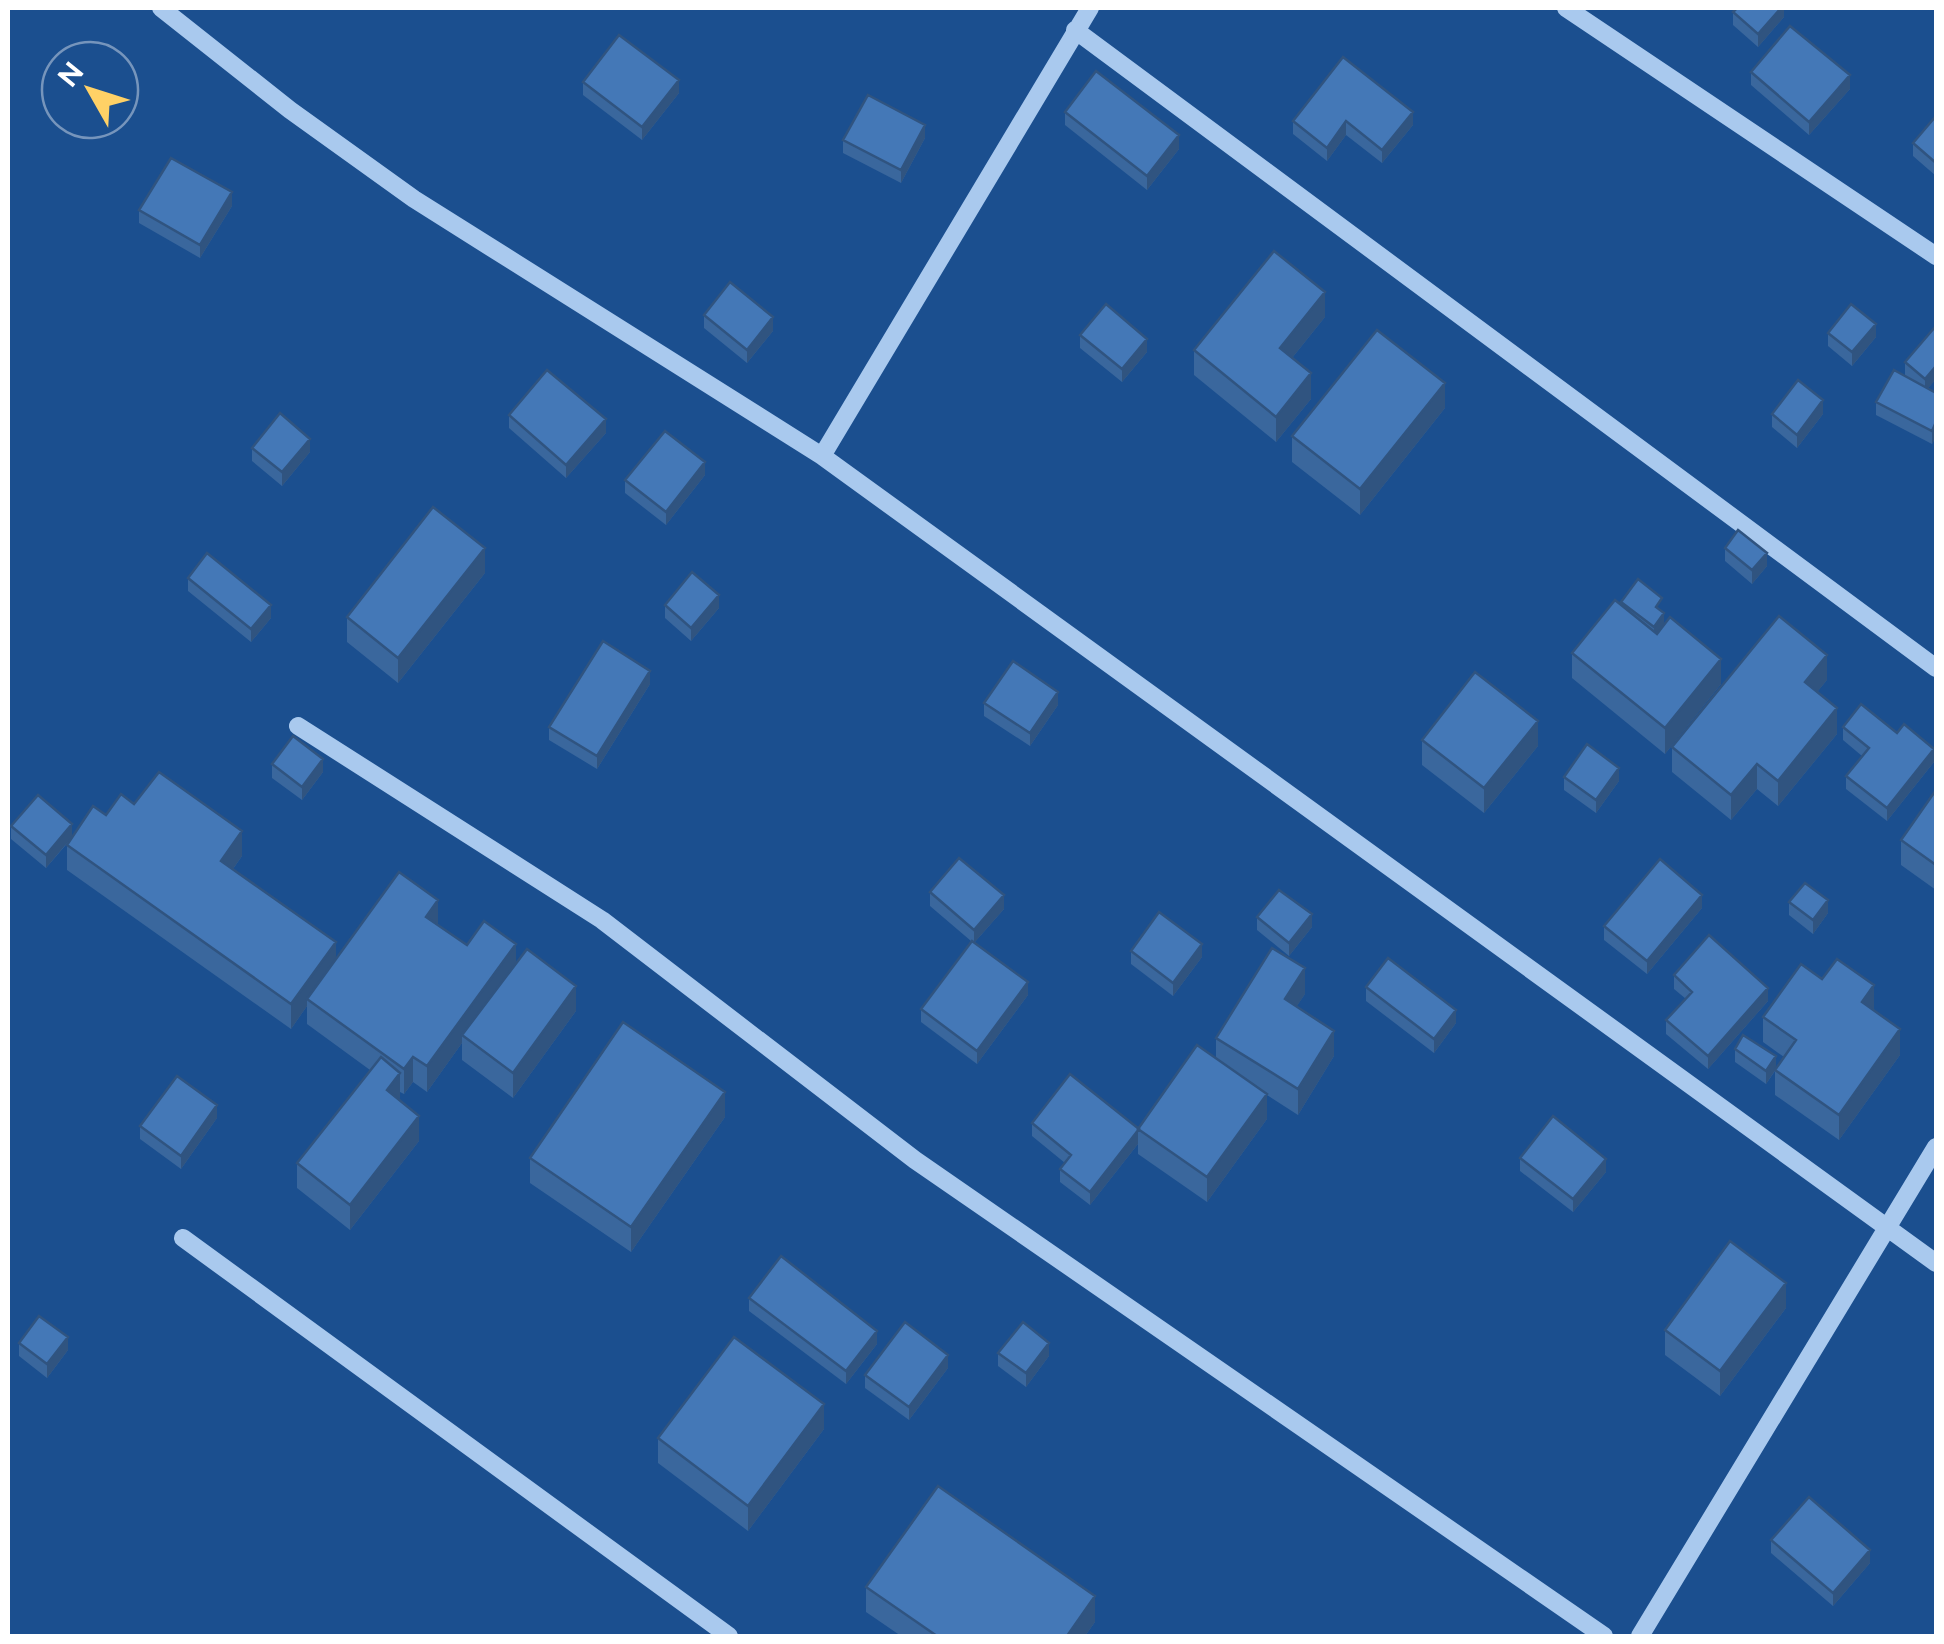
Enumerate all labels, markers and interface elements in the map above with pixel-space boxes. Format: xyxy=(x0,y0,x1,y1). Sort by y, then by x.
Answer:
north arrow xyxy=(40,40,140,140)
text: N xyxy=(51,56,91,93)

